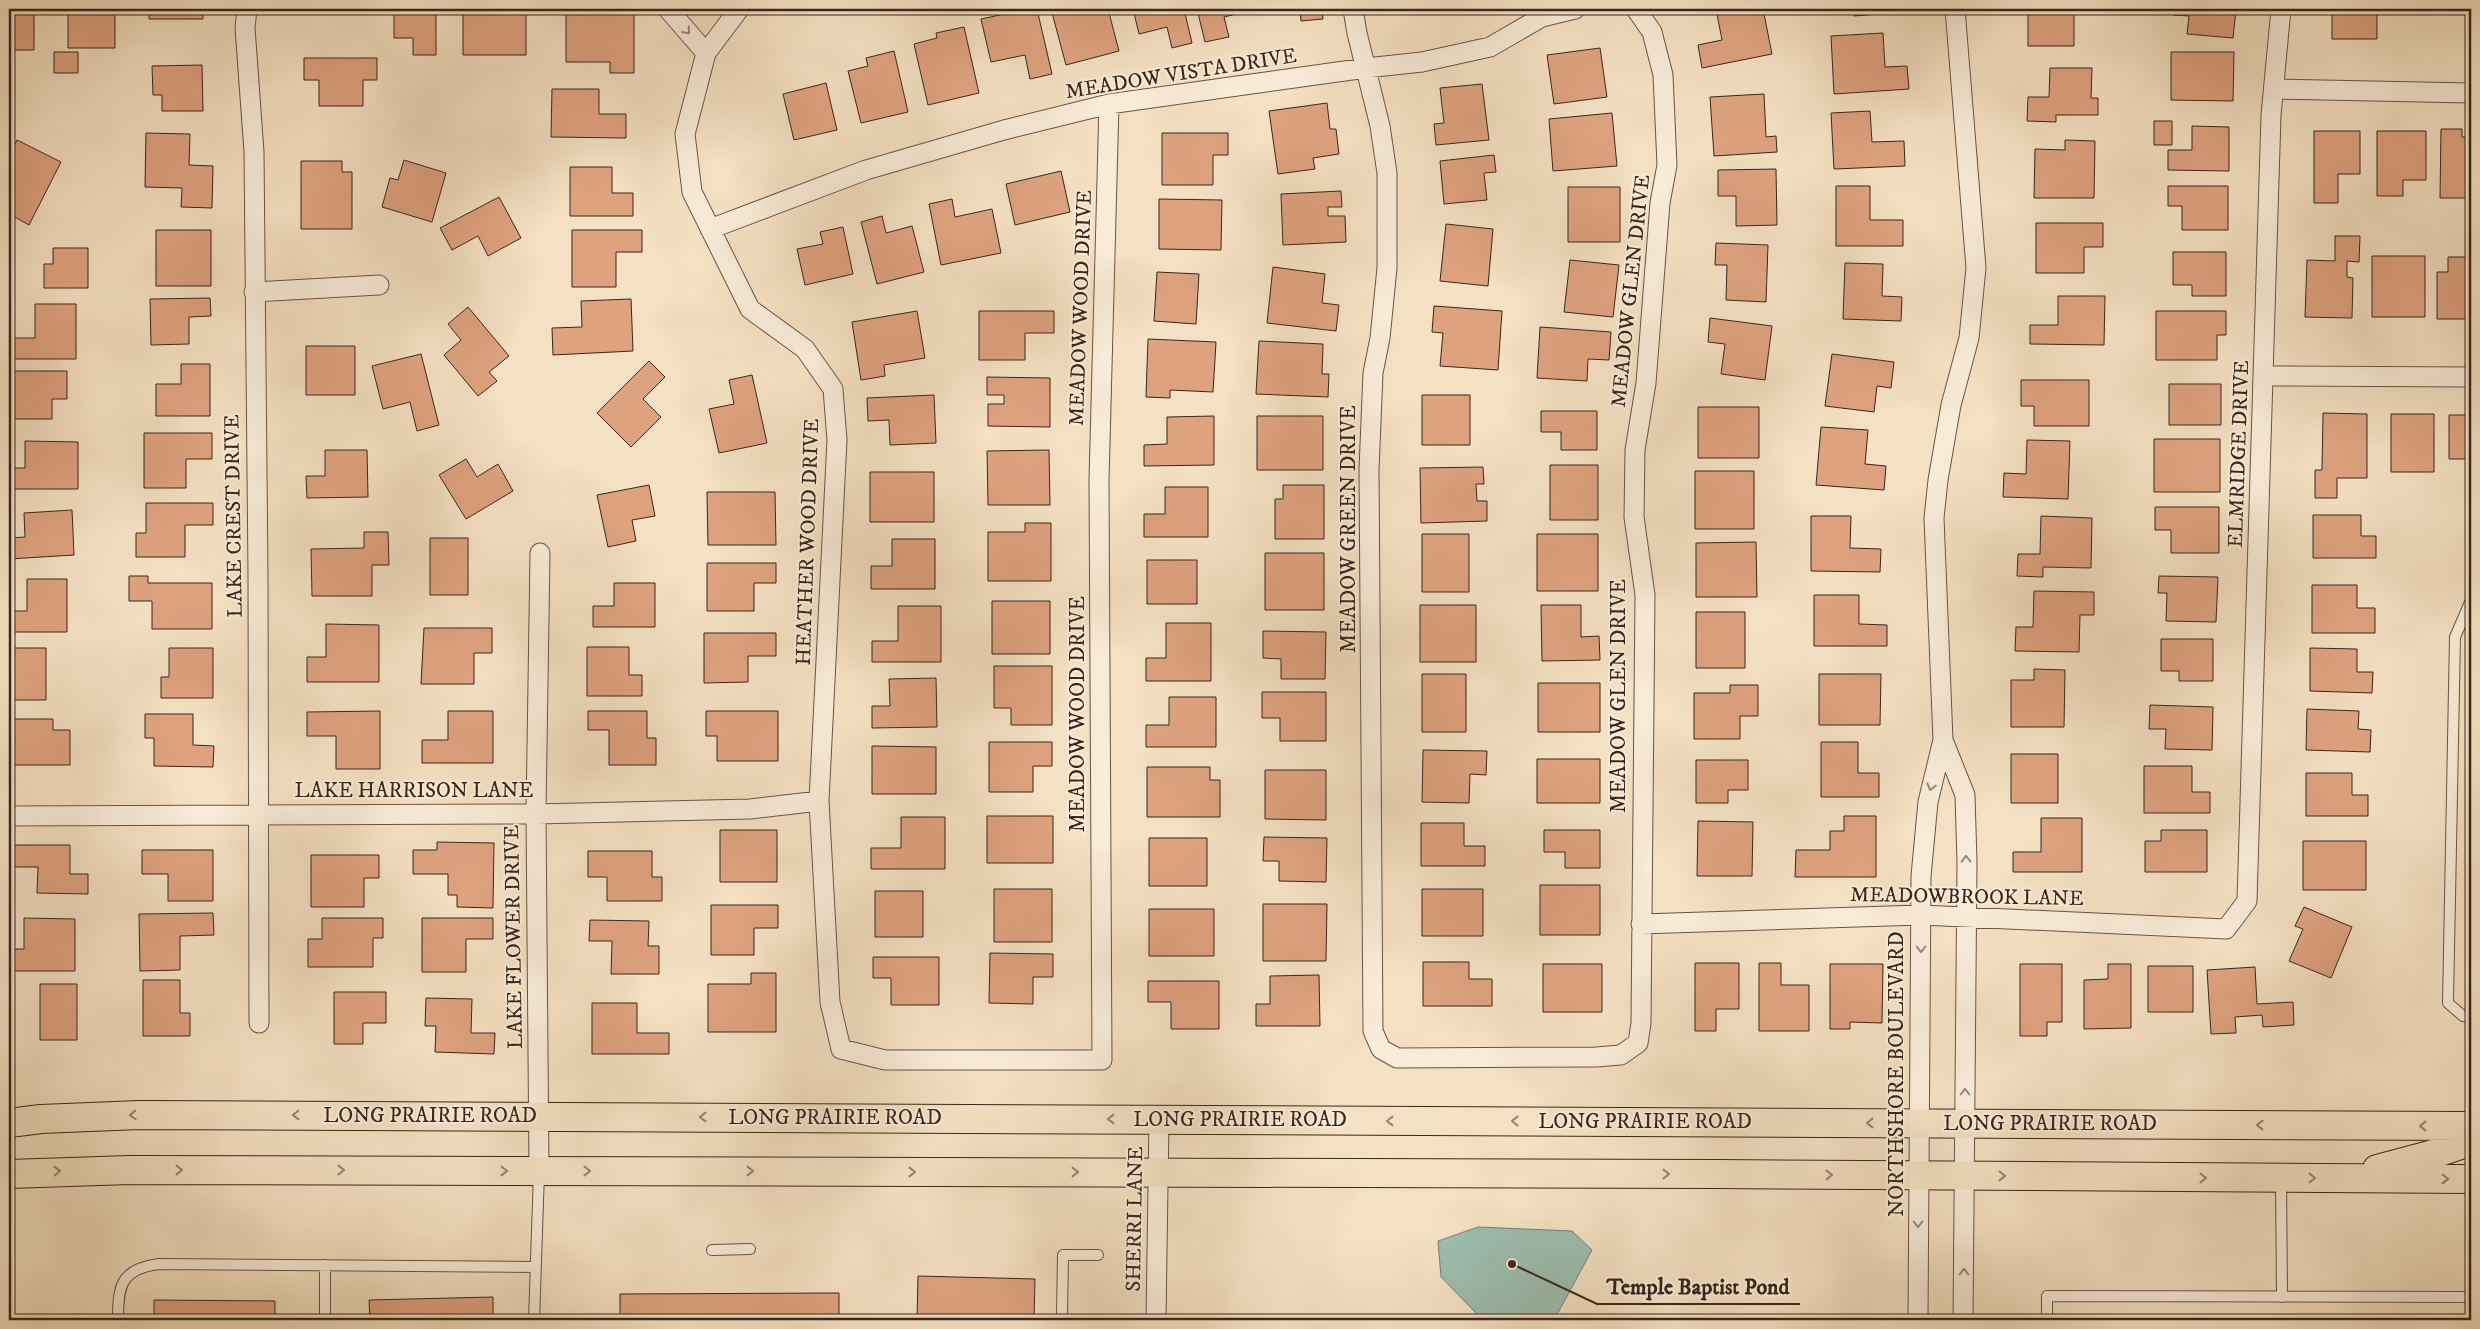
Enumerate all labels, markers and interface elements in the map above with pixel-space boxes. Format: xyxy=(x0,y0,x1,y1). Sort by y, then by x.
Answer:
one-way arrow xyxy=(681,25,690,34)
street label: MEADOW VISTA DRIVE xyxy=(1063,43,1299,105)
street label: MEADOW GLEN DRIVE xyxy=(1606,173,1656,409)
street label: MEADOW WOOD DRIVE xyxy=(1064,189,1098,427)
street label: ELMRIDGE DRIVE xyxy=(2223,360,2255,548)
street label: MEADOW GREEN DRIVE xyxy=(1336,405,1362,653)
street label: LAKE CREST DRIVE xyxy=(219,414,249,618)
street label: HEATHER WOOD DRIVE xyxy=(791,418,825,666)
street label: MEADOW GLEN DRIVE xyxy=(1606,579,1632,813)
street label: MEADOW WOOD DRIVE xyxy=(1065,596,1091,832)
street label: LAKE HARRISON LANE xyxy=(295,778,534,804)
one-way arrow xyxy=(1926,783,1937,792)
street label: LAKE FLOWER DRIVE xyxy=(499,824,529,1049)
one-way arrow xyxy=(1961,855,1971,862)
street label: MEADOWBROOK LANE xyxy=(1850,882,2084,912)
street label: NORTHSHORE BOULEVARD xyxy=(1884,931,1910,1217)
one-way arrow xyxy=(1916,946,1926,953)
one-way arrow xyxy=(1960,1087,1970,1095)
street label: LONG PRAIRIE ROAD xyxy=(323,1103,537,1129)
street label: LONG PRAIRIE ROAD xyxy=(728,1105,942,1131)
street label: LONG PRAIRIE ROAD xyxy=(1133,1107,1347,1133)
street label: LONG PRAIRIE ROAD xyxy=(1538,1109,1752,1135)
one-way arrow xyxy=(129,1110,137,1121)
one-way arrow xyxy=(291,1110,299,1121)
street label: LONG PRAIRIE ROAD xyxy=(1943,1111,2157,1137)
one-way arrow xyxy=(699,1112,706,1122)
one-way arrow xyxy=(1106,1114,1114,1124)
one-way arrow xyxy=(1386,1116,1394,1126)
one-way arrow xyxy=(1511,1116,1518,1126)
one-way arrow xyxy=(1866,1118,1874,1128)
one-way arrow xyxy=(2256,1120,2264,1130)
one-way arrow xyxy=(2418,1121,2426,1131)
street label: SHERRI LANE xyxy=(1121,1146,1149,1292)
one-way arrow xyxy=(175,1165,183,1175)
one-way arrow xyxy=(338,1165,345,1175)
one-way arrow xyxy=(54,1166,62,1177)
one-way arrow xyxy=(500,1166,508,1176)
one-way arrow xyxy=(584,1166,592,1176)
one-way arrow xyxy=(746,1166,754,1176)
one-way arrow xyxy=(909,1167,917,1177)
one-way arrow xyxy=(1072,1167,1079,1177)
one-way arrow xyxy=(1662,1169,1670,1179)
one-way arrow xyxy=(1825,1170,1833,1180)
one-way arrow xyxy=(1999,1171,2007,1181)
one-way arrow xyxy=(2200,1173,2208,1183)
one-way arrow xyxy=(2309,1173,2317,1183)
one-way arrow xyxy=(2442,1174,2449,1184)
one-way arrow xyxy=(1913,1220,1923,1228)
callout: Temple Baptist Pond xyxy=(1597,1267,1800,1304)
one-way arrow xyxy=(1959,1267,1969,1275)
text: Temple Baptist Pond xyxy=(1606,1274,1791,1301)

